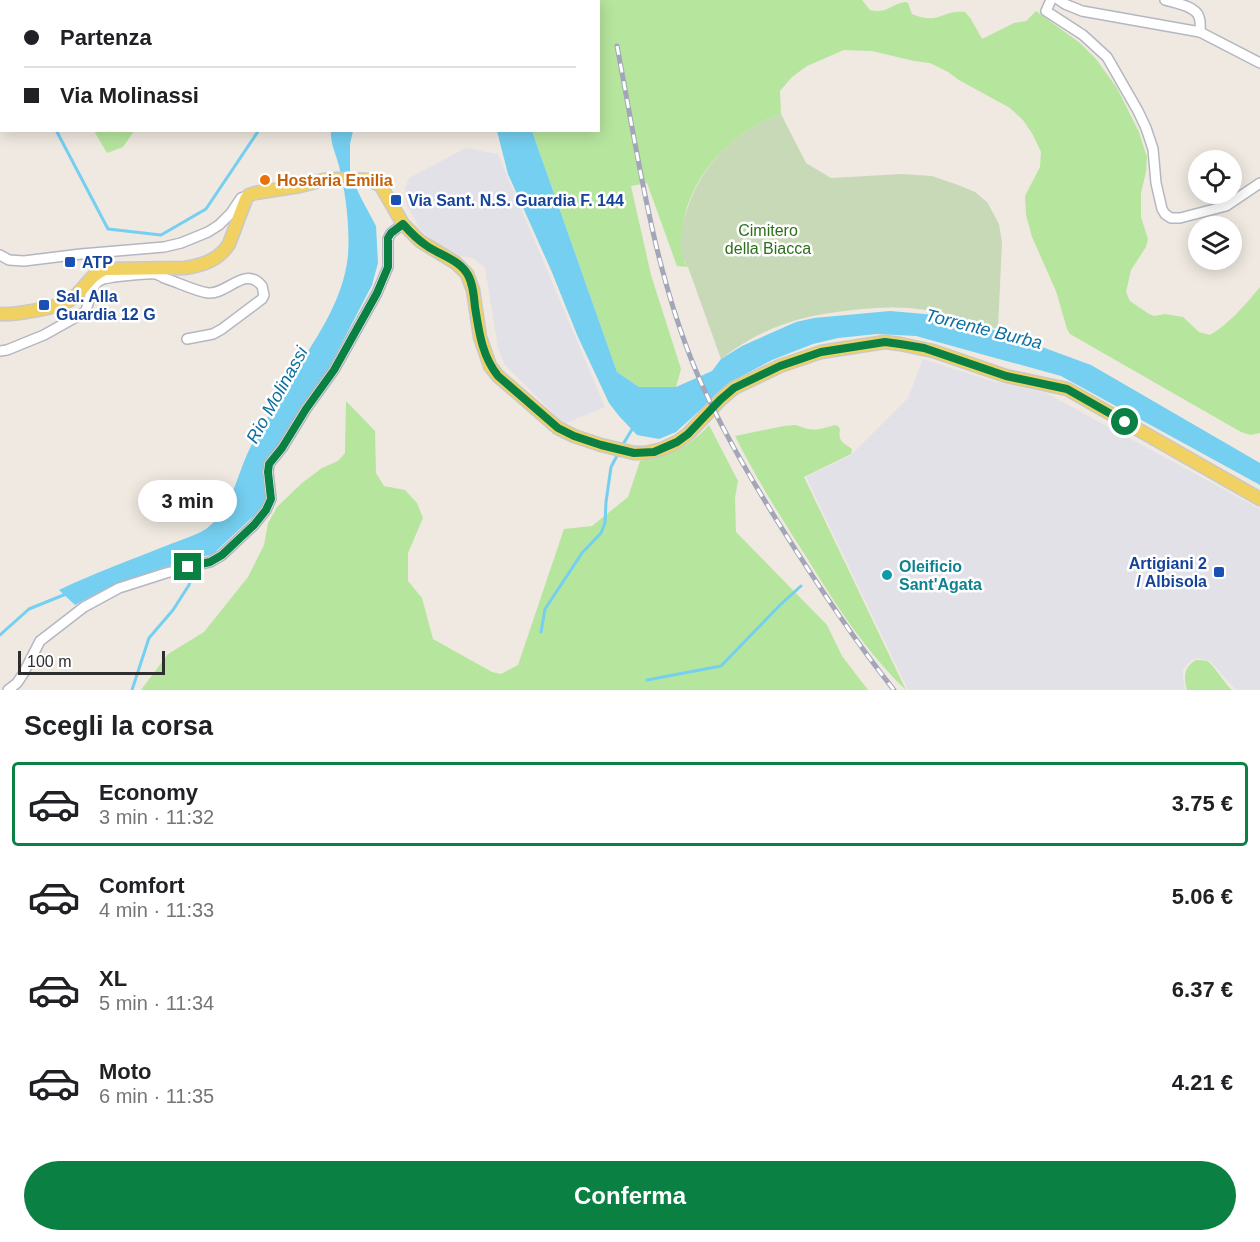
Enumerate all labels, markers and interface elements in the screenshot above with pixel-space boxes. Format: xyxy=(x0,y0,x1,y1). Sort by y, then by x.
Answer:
text: Partenza xyxy=(60,25,152,50)
text: Via Molinassi xyxy=(60,83,199,108)
map controls xyxy=(1188,150,1242,270)
button: locate xyxy=(1188,150,1242,204)
place label: Hostaria Emilia xyxy=(277,172,393,189)
marker: Hostaria Emilia xyxy=(258,173,272,187)
place label: Via Sant. N.S. Guardia F. 144 xyxy=(408,192,624,209)
marker: Via Sant. N.S. Guardia F. 144 xyxy=(389,193,403,207)
button: layers xyxy=(1188,216,1242,270)
park label: Cimitero della Biacca xyxy=(725,222,811,257)
place label: ATP xyxy=(82,254,113,271)
marker: ATP xyxy=(63,255,77,269)
place label: Sal. Alla Guardia 12 G xyxy=(56,288,156,323)
marker: Sal. Alla Guardia 12 G xyxy=(37,298,51,312)
water label: Torrente Burba xyxy=(924,305,1044,353)
water label: Rio Molinassi xyxy=(242,342,312,447)
route start xyxy=(1111,408,1138,435)
callout: 3 min xyxy=(138,480,237,522)
text: 3 min xyxy=(161,490,214,512)
route end xyxy=(174,553,201,580)
place label: Artigiani 2 / Albisola xyxy=(1129,555,1207,590)
place label: Oleificio Sant'Agata xyxy=(899,558,982,593)
marker: Artigiani 2 / Albisola xyxy=(1212,565,1226,579)
marker: Oleificio Sant'Agata xyxy=(880,568,894,582)
scale bar xyxy=(18,648,165,676)
text: 100 m xyxy=(27,653,71,670)
text: Scegli la corsa xyxy=(24,711,213,741)
icon: car xyxy=(27,777,81,831)
text: Economy xyxy=(99,780,198,805)
text: 3.75 € xyxy=(1172,791,1233,816)
text: 3 min · 11:32 xyxy=(99,806,214,828)
icon: car xyxy=(27,870,81,924)
text: Comfort xyxy=(99,873,185,898)
text: 5.06 € xyxy=(1172,884,1233,909)
text: 4 min · 11:33 xyxy=(99,899,214,921)
icon: car xyxy=(27,963,81,1017)
text: XL xyxy=(99,966,127,991)
text: 6.37 € xyxy=(1172,977,1233,1002)
text: 5 min · 11:34 xyxy=(99,992,214,1014)
icon: car xyxy=(27,1056,81,1110)
text: Moto xyxy=(99,1059,152,1084)
text: 4.21 € xyxy=(1172,1070,1233,1095)
text: 6 min · 11:35 xyxy=(99,1085,214,1107)
button: Conferma xyxy=(24,1161,1236,1230)

